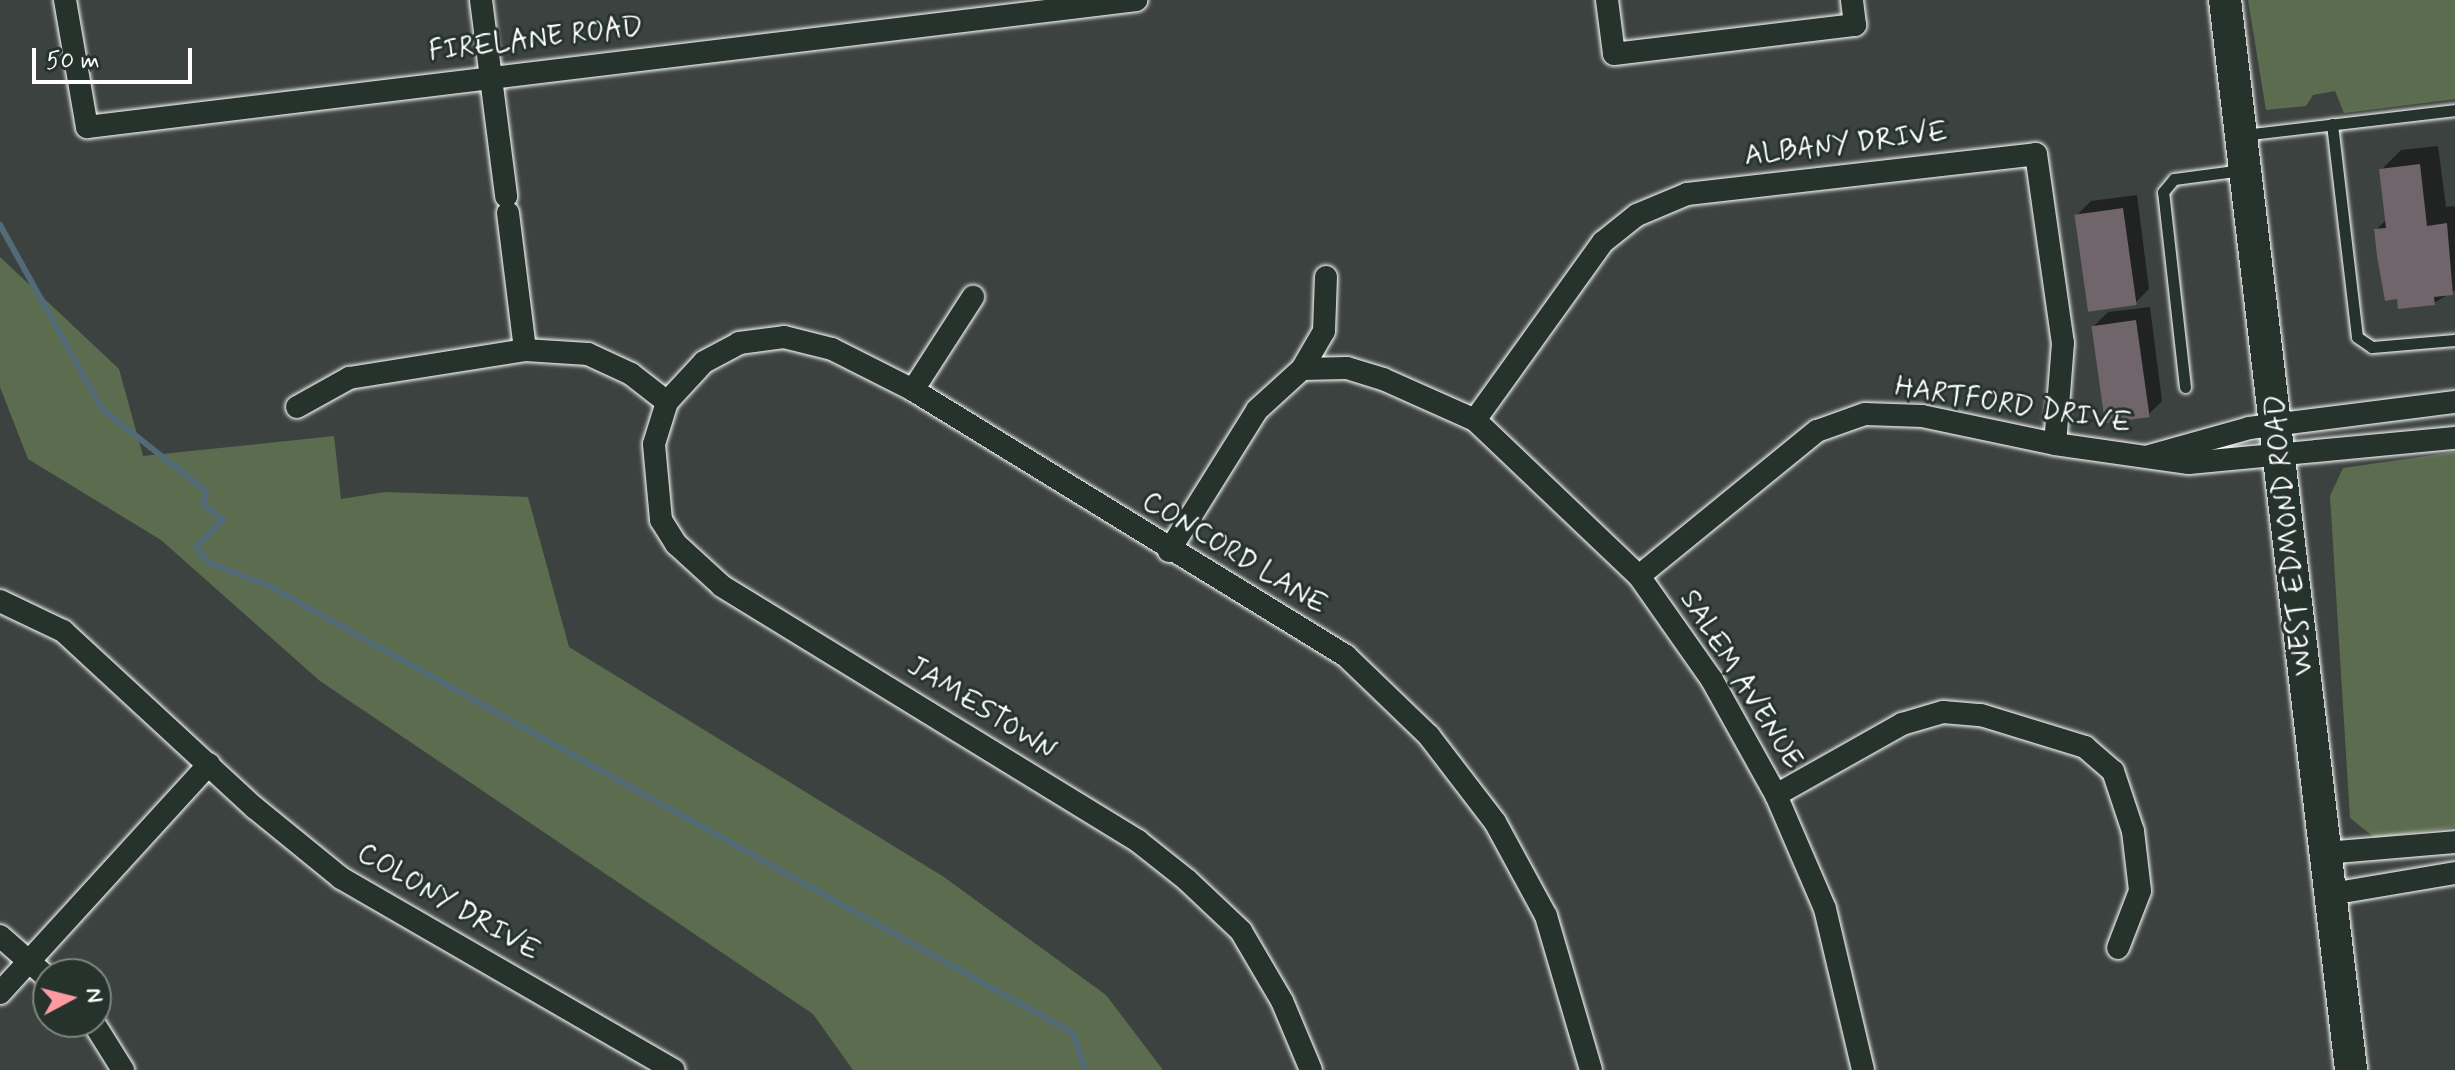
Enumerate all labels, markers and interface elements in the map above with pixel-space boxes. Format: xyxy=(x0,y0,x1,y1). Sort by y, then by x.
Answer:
street label: FIRELANE ROAD xyxy=(428,10,644,70)
scale bar xyxy=(36,32,196,82)
text: 50 m xyxy=(46,46,100,77)
street label: ALBANY DRIVE xyxy=(1742,116,1950,174)
street label: HARTFORD DRIVE xyxy=(1893,371,2133,441)
street label: WEST EDMOND ROAD xyxy=(2259,395,2321,675)
street label: CONCORD LANE xyxy=(1135,486,1333,622)
street label: SALEM AVENUE xyxy=(1671,583,1809,777)
street label: JAMESTOWN xyxy=(901,650,1061,768)
street label: COLONY DRIVE xyxy=(350,837,546,969)
north arrow xyxy=(32,958,112,1038)
text: N xyxy=(79,986,109,1004)

